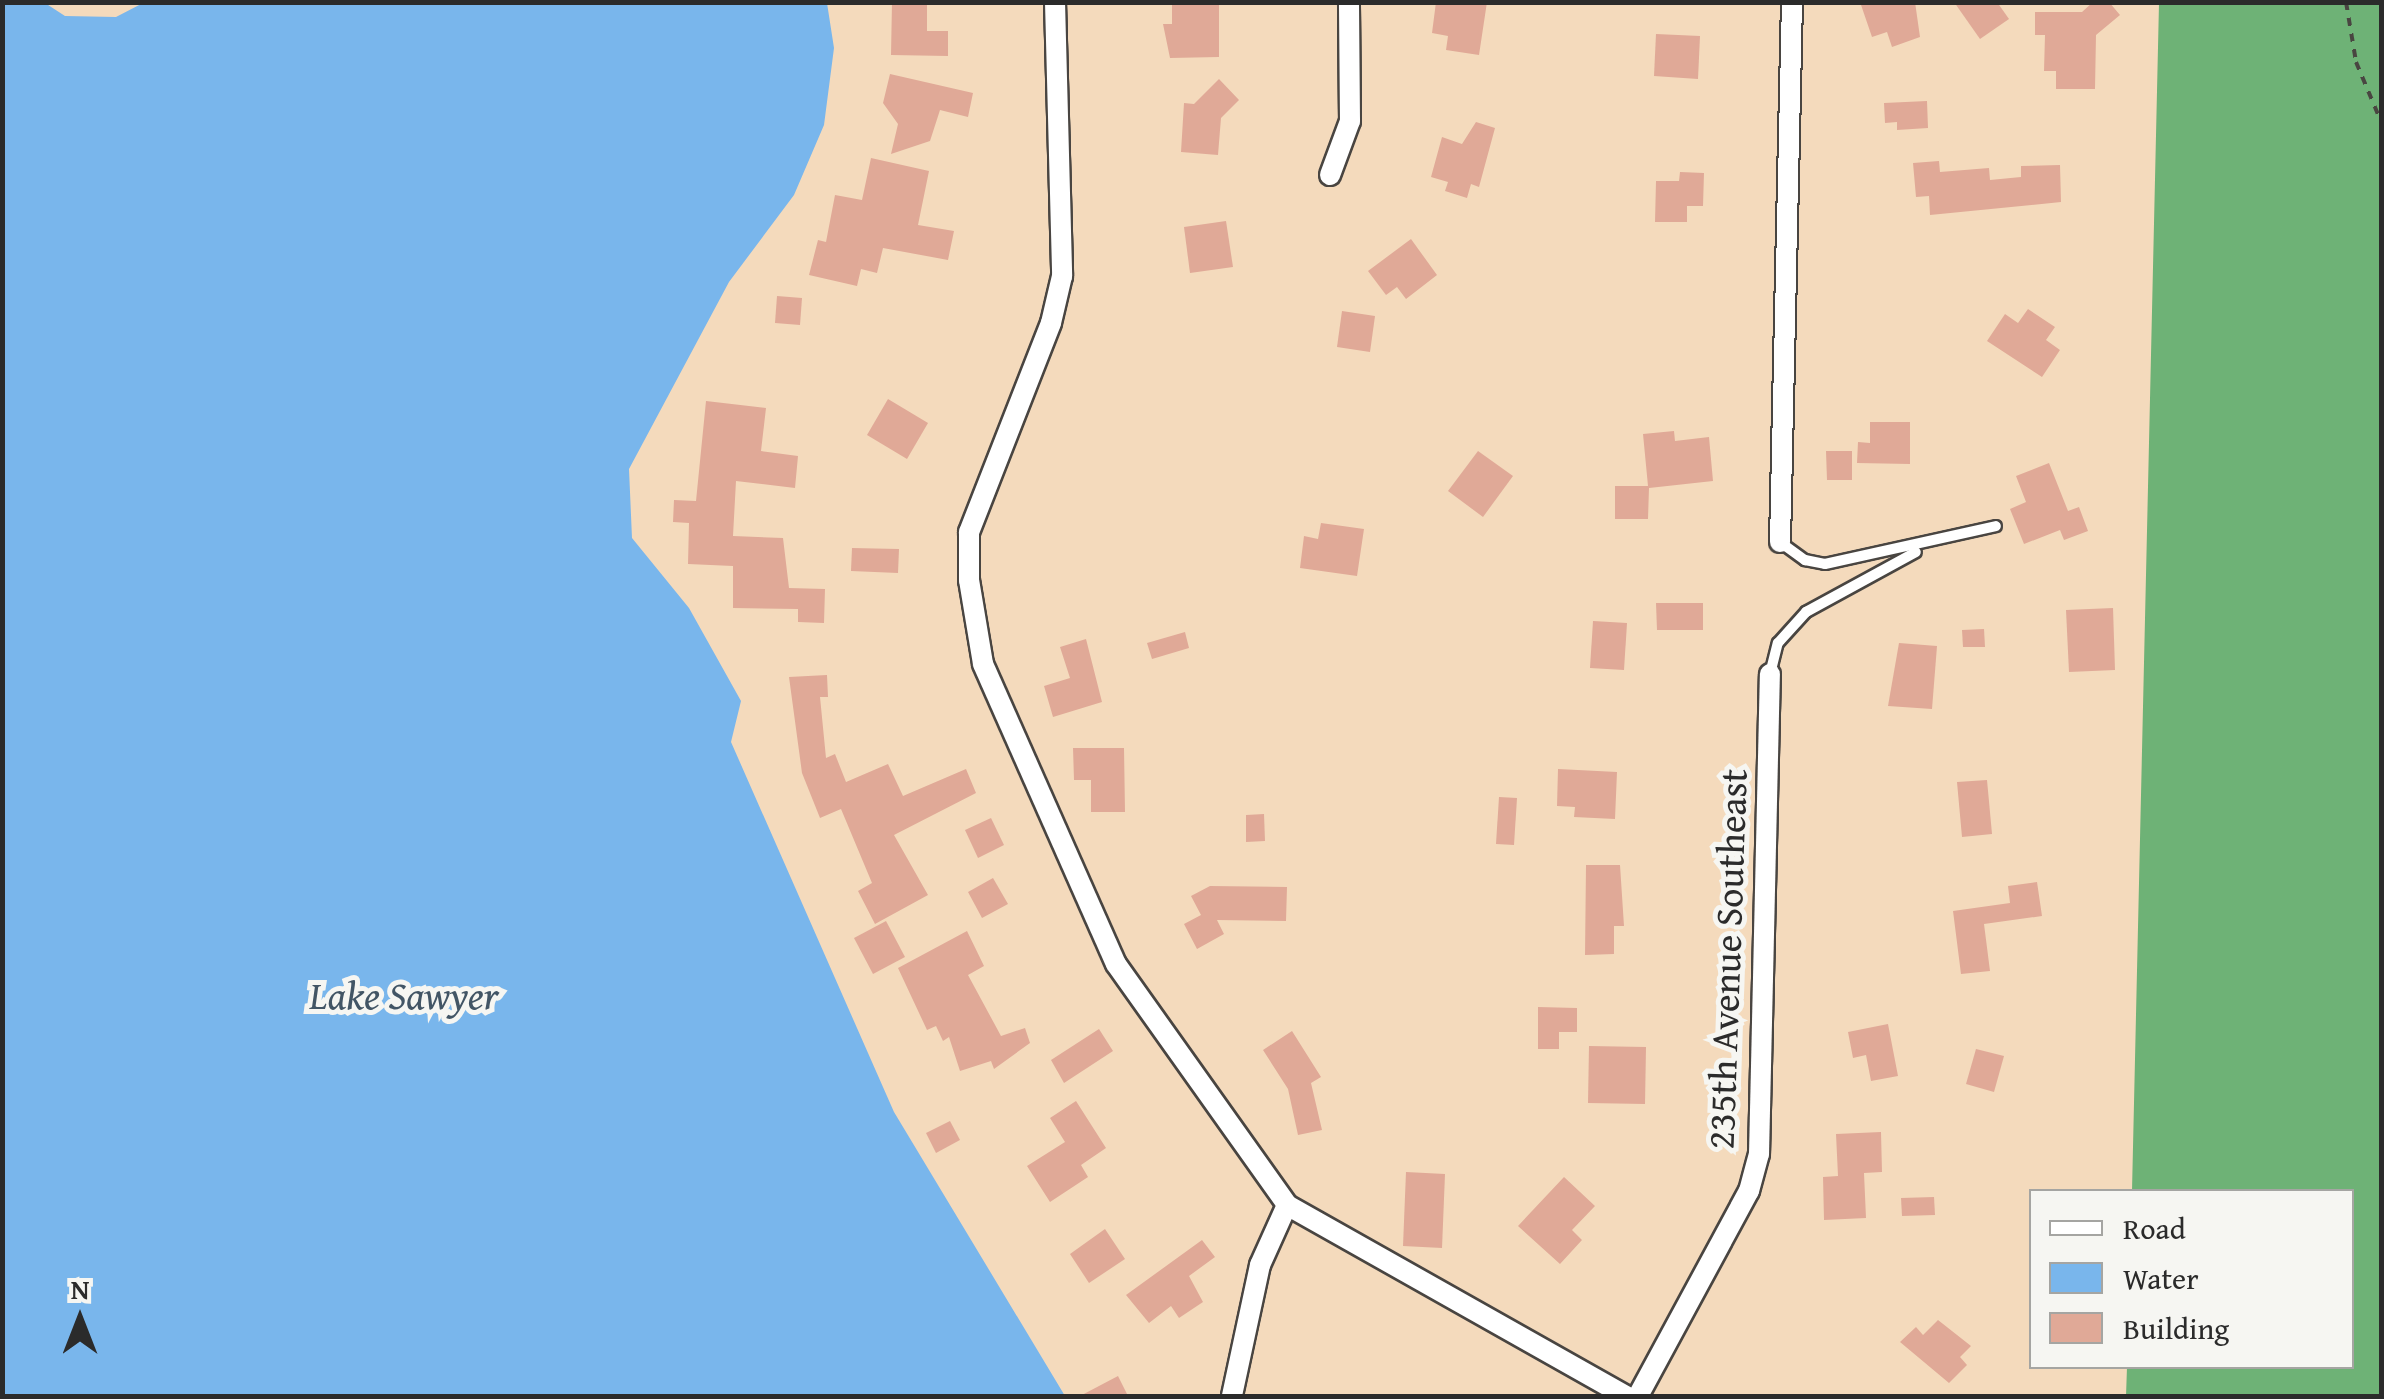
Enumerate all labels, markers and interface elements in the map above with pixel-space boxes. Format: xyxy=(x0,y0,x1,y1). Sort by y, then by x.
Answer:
street label: 235th Avenue Southeast xyxy=(1698,768,1756,1150)
water label: Lake Sawyer xyxy=(309,971,499,1019)
legend xyxy=(2029,1189,2354,1369)
text: Road xyxy=(2123,1206,2186,1250)
text: Water xyxy=(2123,1256,2199,1300)
text: N xyxy=(71,1268,89,1309)
north arrow xyxy=(30,1269,130,1369)
text: Building xyxy=(2123,1306,2229,1350)

